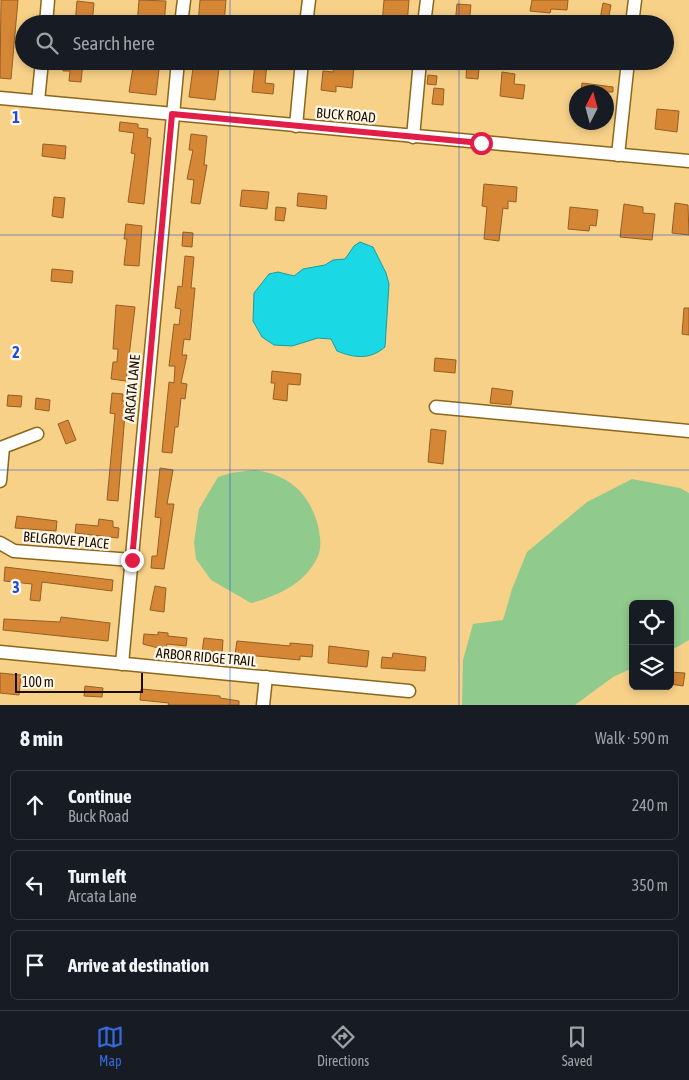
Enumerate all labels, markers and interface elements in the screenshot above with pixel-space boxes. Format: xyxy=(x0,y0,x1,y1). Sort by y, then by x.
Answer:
search box xyxy=(15,15,674,70)
icon: search xyxy=(33,29,61,57)
text: Search here xyxy=(73,32,155,54)
north arrow xyxy=(569,85,614,130)
street label: BUCK ROAD xyxy=(316,104,377,126)
text: 1 xyxy=(12,108,20,126)
route start xyxy=(470,132,493,155)
text: 2 xyxy=(12,343,20,361)
street label: ARCATA LANE xyxy=(121,354,143,422)
street label: BELGROVE PLACE xyxy=(22,528,110,552)
route end xyxy=(121,549,144,572)
text: 3 xyxy=(12,578,20,596)
map controls xyxy=(629,600,674,690)
button: locate xyxy=(629,600,674,645)
street label: ARBOR RIDGE TRAIL xyxy=(155,645,257,669)
button: layers xyxy=(629,645,674,690)
scale bar xyxy=(15,670,142,693)
text: 100 m xyxy=(22,674,54,690)
text: 8 min xyxy=(20,726,63,750)
text: Walk · 590 m xyxy=(595,729,669,747)
text: Continue xyxy=(68,785,132,807)
icon: ahead xyxy=(21,791,49,819)
text: 240 m xyxy=(632,796,668,814)
text: Buck Road xyxy=(68,807,129,825)
text: Turn left xyxy=(68,865,126,887)
icon: left xyxy=(21,871,49,899)
text: 350 m xyxy=(632,876,668,894)
text: Arcata Lane xyxy=(68,887,137,905)
icon: arrive xyxy=(21,951,49,979)
text: Arrive at destination xyxy=(68,954,209,976)
tab: Map xyxy=(96,1023,124,1069)
tab: Directions xyxy=(317,1023,369,1069)
tab: Saved xyxy=(562,1023,593,1069)

